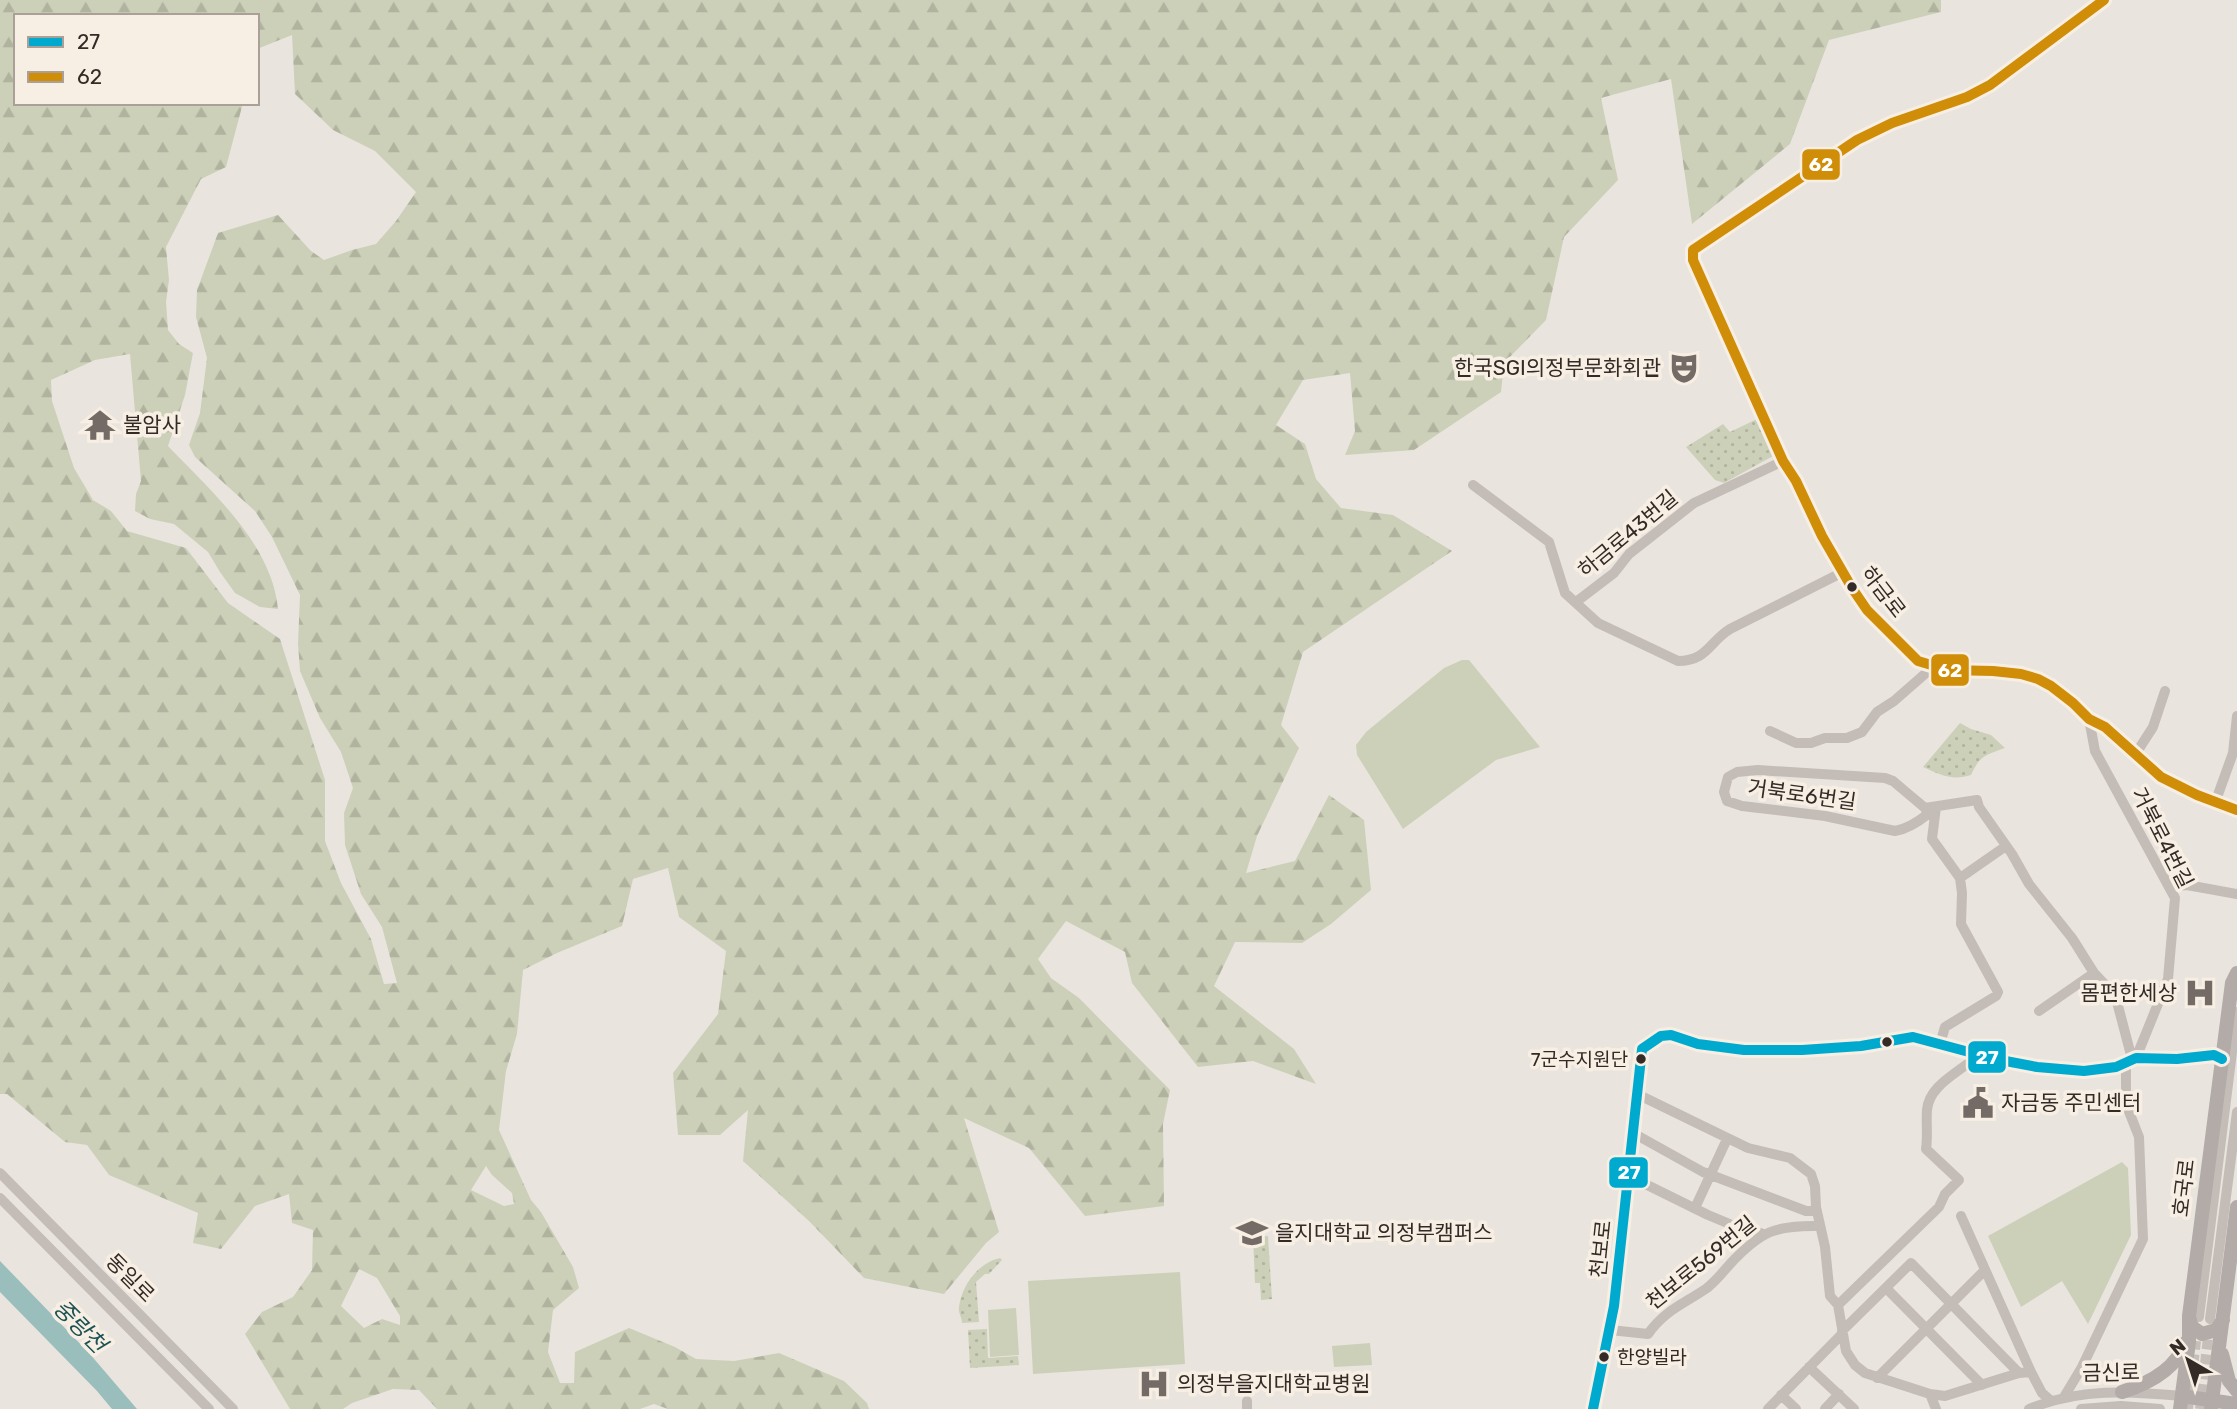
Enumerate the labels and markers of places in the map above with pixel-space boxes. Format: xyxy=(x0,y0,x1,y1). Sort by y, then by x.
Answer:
theatre icon: 한국SGI의정부문화회관 xyxy=(1667,351,1701,385)
place label: 한국SGI의정부문화회관 xyxy=(1454,355,1661,380)
temple icon: 불암사 xyxy=(83,408,117,442)
place label: 불암사 xyxy=(123,412,181,437)
unlabelled marker xyxy=(1845,580,1859,594)
hospital icon: 몸편한세상 xyxy=(2183,976,2217,1010)
place label: 몸편한세상 xyxy=(2080,980,2177,1005)
unlabelled marker xyxy=(1880,1035,1894,1049)
place label: 7군수지원단 xyxy=(1531,1048,1629,1071)
marker: 7군수지원단 xyxy=(1634,1052,1648,1066)
public building icon: 자금동 주민센터 xyxy=(1961,1086,1995,1120)
place label: 자금동 주민센터 xyxy=(2001,1090,2141,1115)
school or university icon: 을지대학교 의정부캠퍼스 xyxy=(1235,1216,1269,1250)
place label: 을지대학교 의정부캠퍼스 xyxy=(1275,1220,1493,1245)
place label: 한양빌라 xyxy=(1617,1346,1687,1369)
marker: 한양빌라 xyxy=(1597,1350,1611,1364)
hospital icon: 의정부을지대학교병원 xyxy=(1137,1367,1171,1401)
place label: 의정부을지대학교병원 xyxy=(1177,1371,1370,1396)

